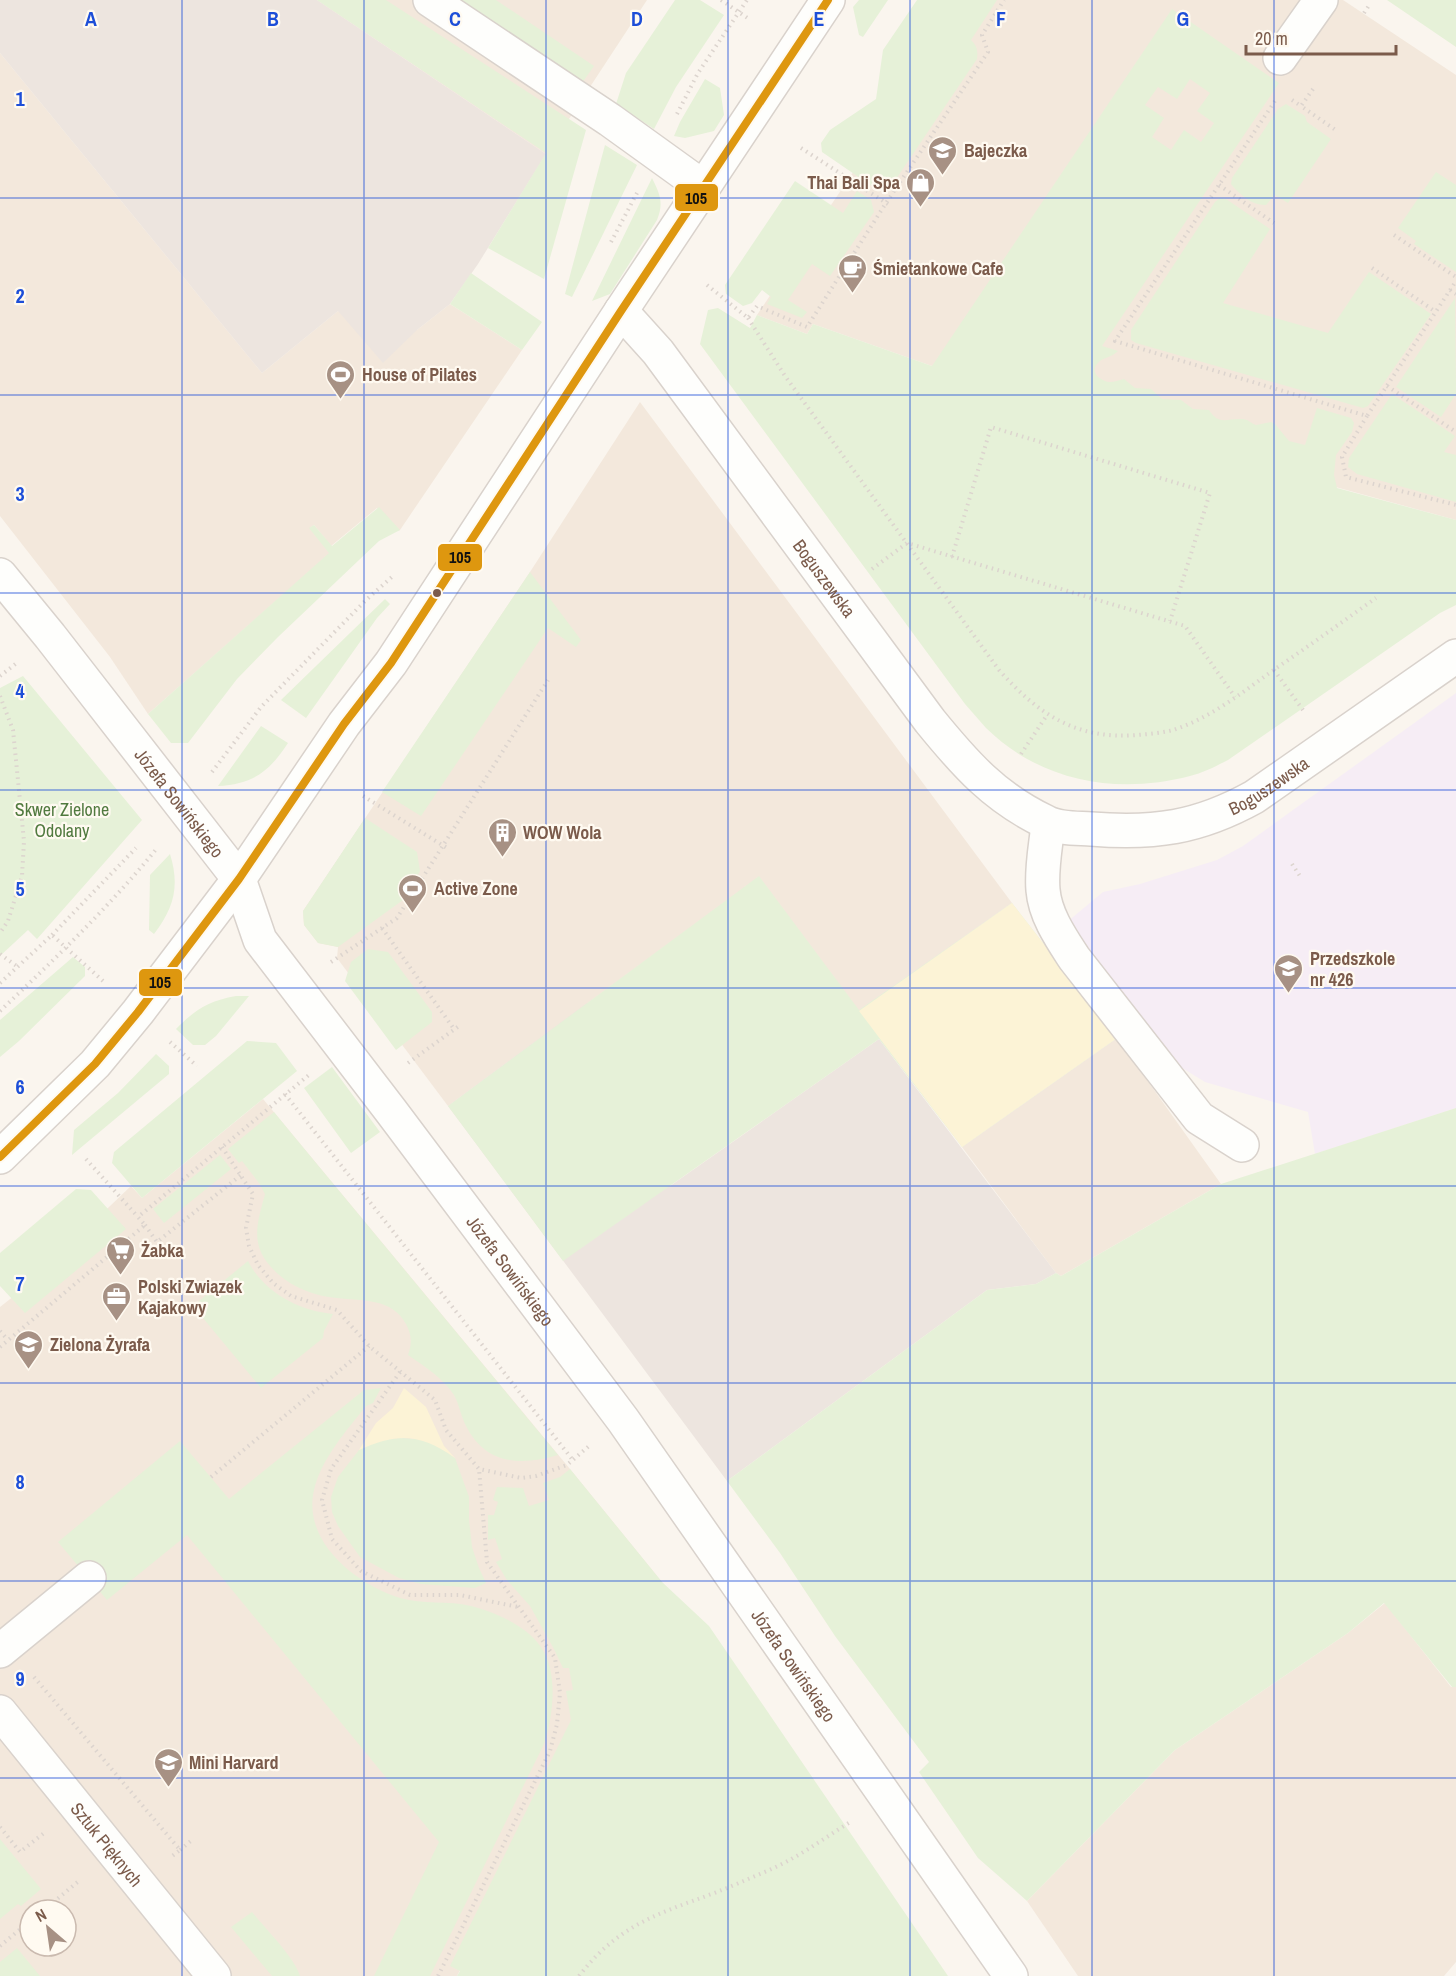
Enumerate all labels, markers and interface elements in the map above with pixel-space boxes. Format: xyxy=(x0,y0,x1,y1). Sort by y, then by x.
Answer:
text: A xyxy=(85,5,97,32)
text: B xyxy=(267,5,279,32)
text: C xyxy=(449,5,461,32)
text: D xyxy=(631,5,643,32)
text: E xyxy=(814,5,825,32)
text: F xyxy=(996,5,1006,32)
text: G xyxy=(1177,5,1189,32)
scale bar xyxy=(1246,18,1396,56)
text: 20 m xyxy=(1255,26,1288,51)
text: 1 xyxy=(15,85,25,112)
school or university icon: Bajeczka xyxy=(927,134,959,176)
place label: Bajeczka xyxy=(964,138,1028,163)
shop icon: Thai Bali Spa xyxy=(905,166,937,208)
place label: Thai Bali Spa xyxy=(807,170,901,195)
line badge: 105 xyxy=(674,183,719,212)
text: 105 xyxy=(685,187,707,209)
cafe icon: Śmietankowe Cafe xyxy=(836,252,868,294)
place label: Śmietankowe Cafe xyxy=(873,256,1003,281)
text: 2 xyxy=(15,282,25,309)
sports icon: House of Pilates xyxy=(325,358,357,400)
place label: House of Pilates xyxy=(362,362,477,387)
text: 3 xyxy=(15,480,25,507)
street label: Boguszewska xyxy=(787,534,862,622)
line badge: 105 xyxy=(437,543,483,572)
text: 105 xyxy=(449,546,471,568)
unlabelled marker xyxy=(431,587,443,599)
text: 4 xyxy=(15,677,25,704)
street label: Józefa Sowińskiego xyxy=(129,743,230,863)
street label: Boguszewska xyxy=(1224,750,1313,821)
park label: Skwer Zielone Odolany xyxy=(15,797,109,843)
building icon: WOW Wola xyxy=(486,816,518,858)
place label: WOW Wola xyxy=(523,820,602,845)
sports icon: Active Zone xyxy=(397,872,429,914)
text: 5 xyxy=(15,875,25,902)
place label: Active Zone xyxy=(434,876,518,901)
place label: Przedszkole nr 426 xyxy=(1310,946,1395,992)
school or university icon: Przedszkole nr 426 xyxy=(1273,952,1305,994)
line badge: 105 xyxy=(138,968,183,997)
text: 105 xyxy=(149,971,171,993)
text: 6 xyxy=(15,1073,25,1100)
street label: Józefa Sowińskiego xyxy=(461,1210,560,1331)
supermarket icon: Żabka xyxy=(104,1234,136,1276)
place label: Żabka xyxy=(141,1238,184,1263)
text: 7 xyxy=(15,1270,25,1297)
place label: Polski Związek Kajakowy xyxy=(138,1274,243,1320)
office icon: Polski Związek Kajakowy xyxy=(101,1280,133,1322)
school or university icon: Zielona Żyrafa xyxy=(13,1328,45,1370)
place label: Zielona Żyrafa xyxy=(50,1332,151,1357)
text: 8 xyxy=(15,1468,25,1495)
street label: Józefa Sowińskiego xyxy=(746,1604,842,1727)
text: 9 xyxy=(15,1665,25,1692)
school or university icon: Mini Harvard xyxy=(152,1746,184,1788)
place label: Mini Harvard xyxy=(189,1750,278,1775)
street label: Sztuk Pięknych xyxy=(65,1797,149,1892)
north arrow xyxy=(18,1898,78,1958)
text: N xyxy=(31,1903,50,1927)

